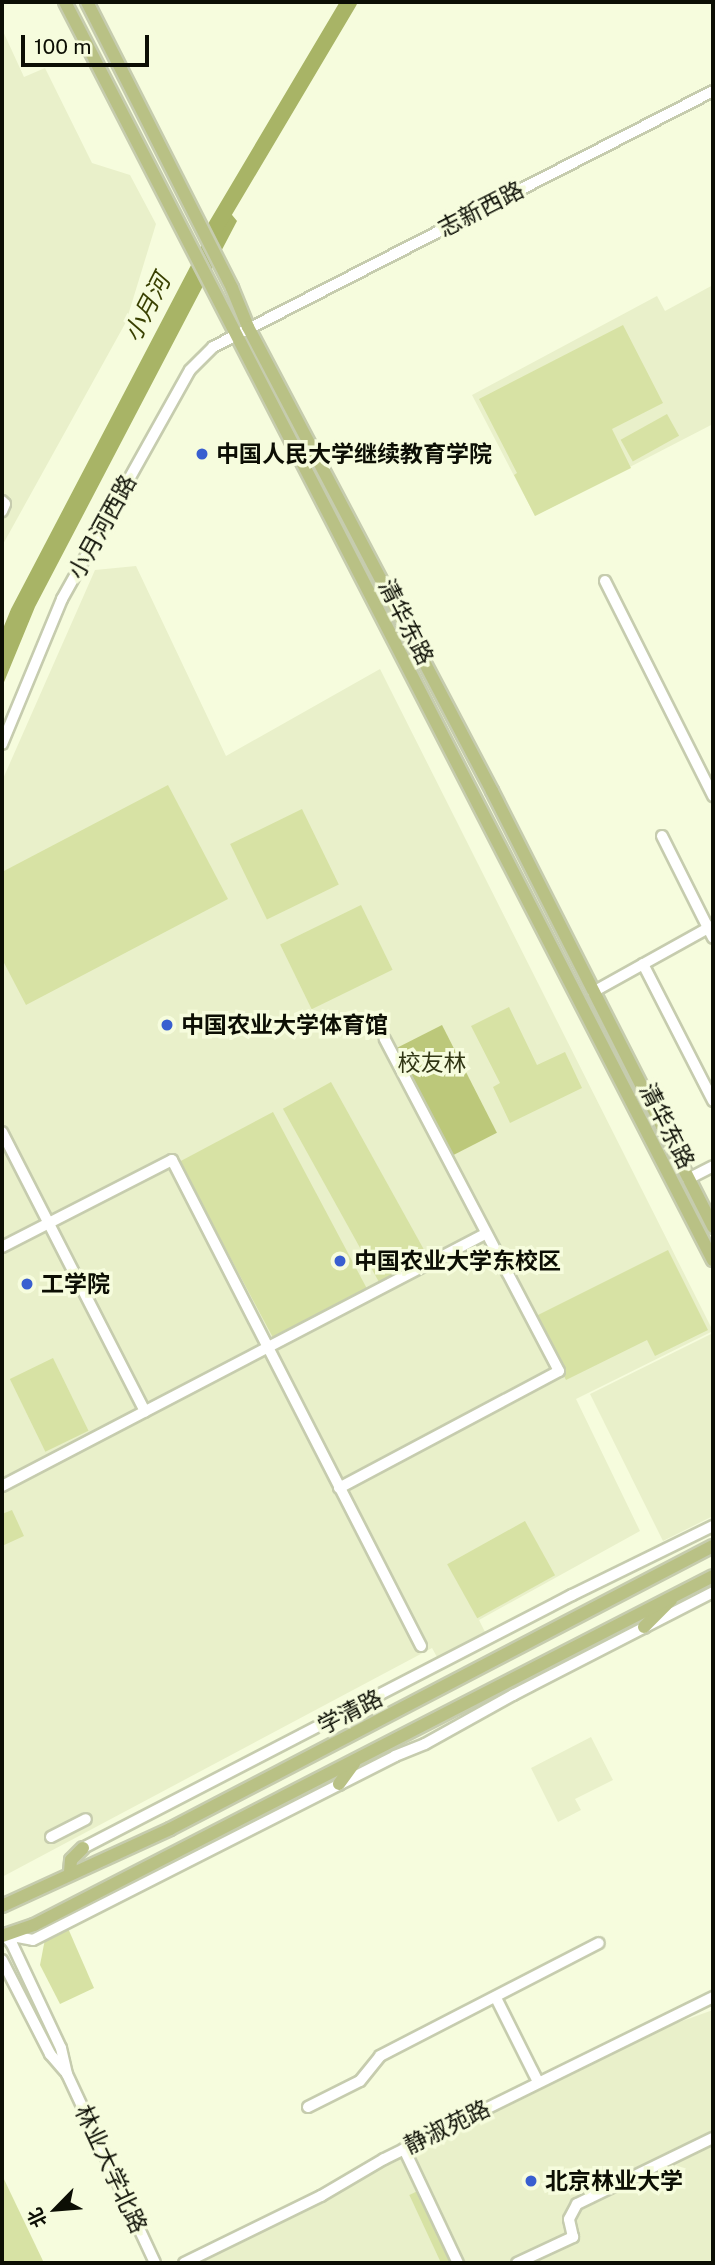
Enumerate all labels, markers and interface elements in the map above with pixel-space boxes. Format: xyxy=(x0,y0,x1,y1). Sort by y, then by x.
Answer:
scale bar xyxy=(24,21,152,65)
text: 100 m xyxy=(34,34,91,59)
street label: 志新西路 xyxy=(434,176,528,242)
water label: 小月河 xyxy=(118,269,176,347)
place label: 中国人民大学继续教育学院 xyxy=(216,440,492,468)
marker: 中国人民大学继续教育学院 xyxy=(194,446,210,462)
street label: 小月河西路 xyxy=(62,470,142,584)
street label: 清华东路 xyxy=(373,575,439,669)
place label: 中国农业大学体育馆 xyxy=(181,1011,388,1039)
marker: 中国农业大学体育馆 xyxy=(159,1017,175,1033)
park label: 校友林 xyxy=(398,1049,466,1077)
street label: 清华东路 xyxy=(634,1079,700,1173)
place label: 中国农业大学东校区 xyxy=(354,1247,561,1275)
marker: 中国农业大学东校区 xyxy=(332,1253,348,1269)
place label: 工学院 xyxy=(41,1270,110,1298)
marker: 工学院 xyxy=(19,1276,35,1292)
street label: 学清路 xyxy=(313,1684,387,1740)
street label: 静淑苑路 xyxy=(400,2094,494,2160)
street label: 林业大学北路 xyxy=(69,2101,153,2237)
place label: 北京林业大学 xyxy=(545,2167,683,2195)
marker: 北京林业大学 xyxy=(523,2173,539,2189)
north arrow xyxy=(21,2174,91,2244)
text: 北 xyxy=(23,2205,51,2231)

